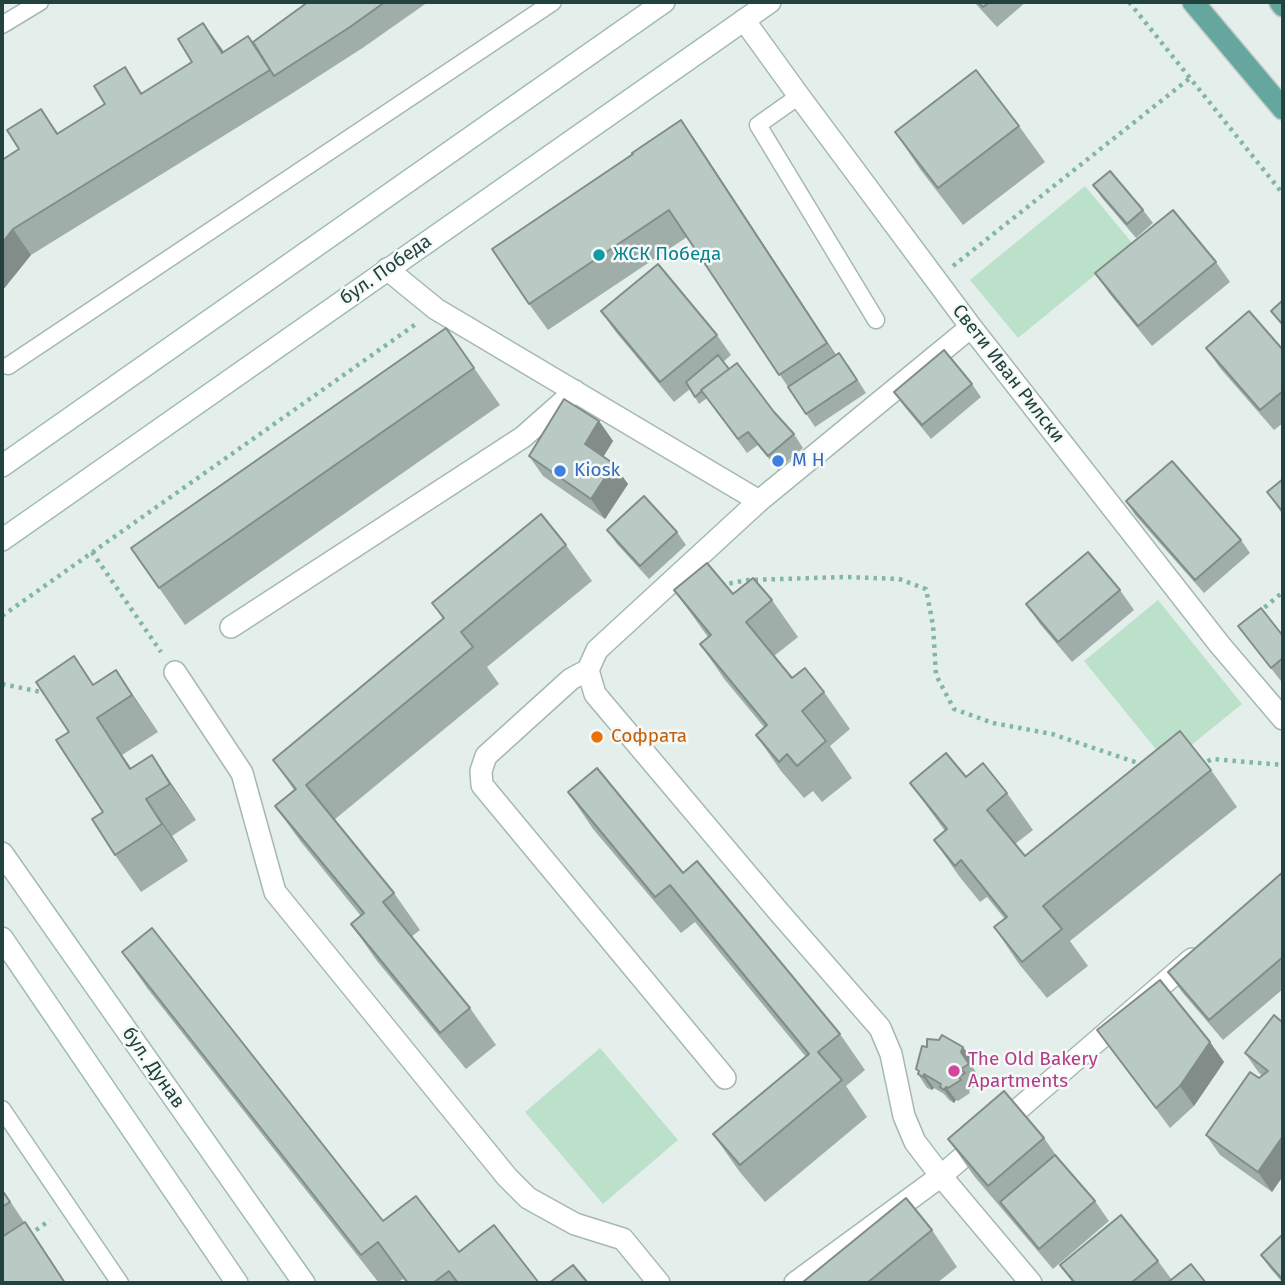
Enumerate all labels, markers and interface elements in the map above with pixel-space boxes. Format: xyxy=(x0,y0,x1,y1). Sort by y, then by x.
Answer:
street label: бул. Победа xyxy=(336,230,436,310)
place label: ЖСК Победа xyxy=(613,244,721,266)
marker: ЖСК Победа xyxy=(591,247,607,263)
street label: Свети Иван Рилски xyxy=(947,300,1069,448)
place label: М Н xyxy=(792,450,825,472)
marker: М Н xyxy=(770,453,786,469)
place label: Kiosk xyxy=(574,460,620,482)
marker: Kiosk xyxy=(552,463,568,479)
place label: Софрата xyxy=(611,726,687,748)
marker: Софрата xyxy=(589,729,605,745)
street label: бул. Дунав xyxy=(117,1023,189,1113)
place label: The Old Bakery Apartments xyxy=(968,1049,1098,1093)
marker: The Old Bakery Apartments xyxy=(946,1063,962,1079)

